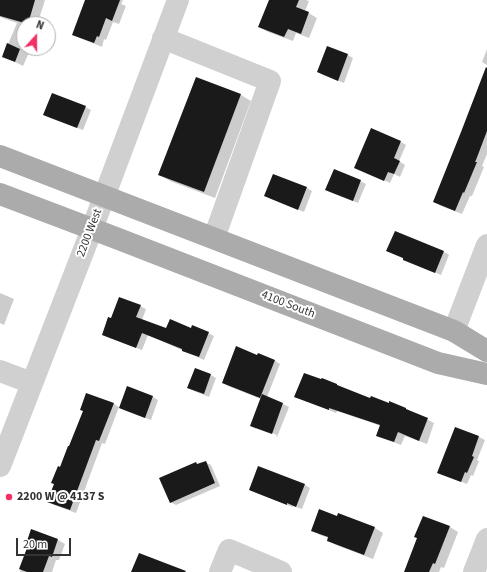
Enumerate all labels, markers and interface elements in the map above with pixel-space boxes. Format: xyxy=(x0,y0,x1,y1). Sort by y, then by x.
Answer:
north arrow xyxy=(16,16,56,56)
text: N xyxy=(34,17,46,34)
street label: 2200 West xyxy=(74,207,106,259)
street label: 4100 South xyxy=(259,288,317,322)
place label: 2200 W @ 4137 S xyxy=(17,490,105,504)
marker: 2200 W @ 4137 S xyxy=(4,492,14,502)
scale bar xyxy=(18,530,73,556)
text: 20 m xyxy=(23,536,47,553)

